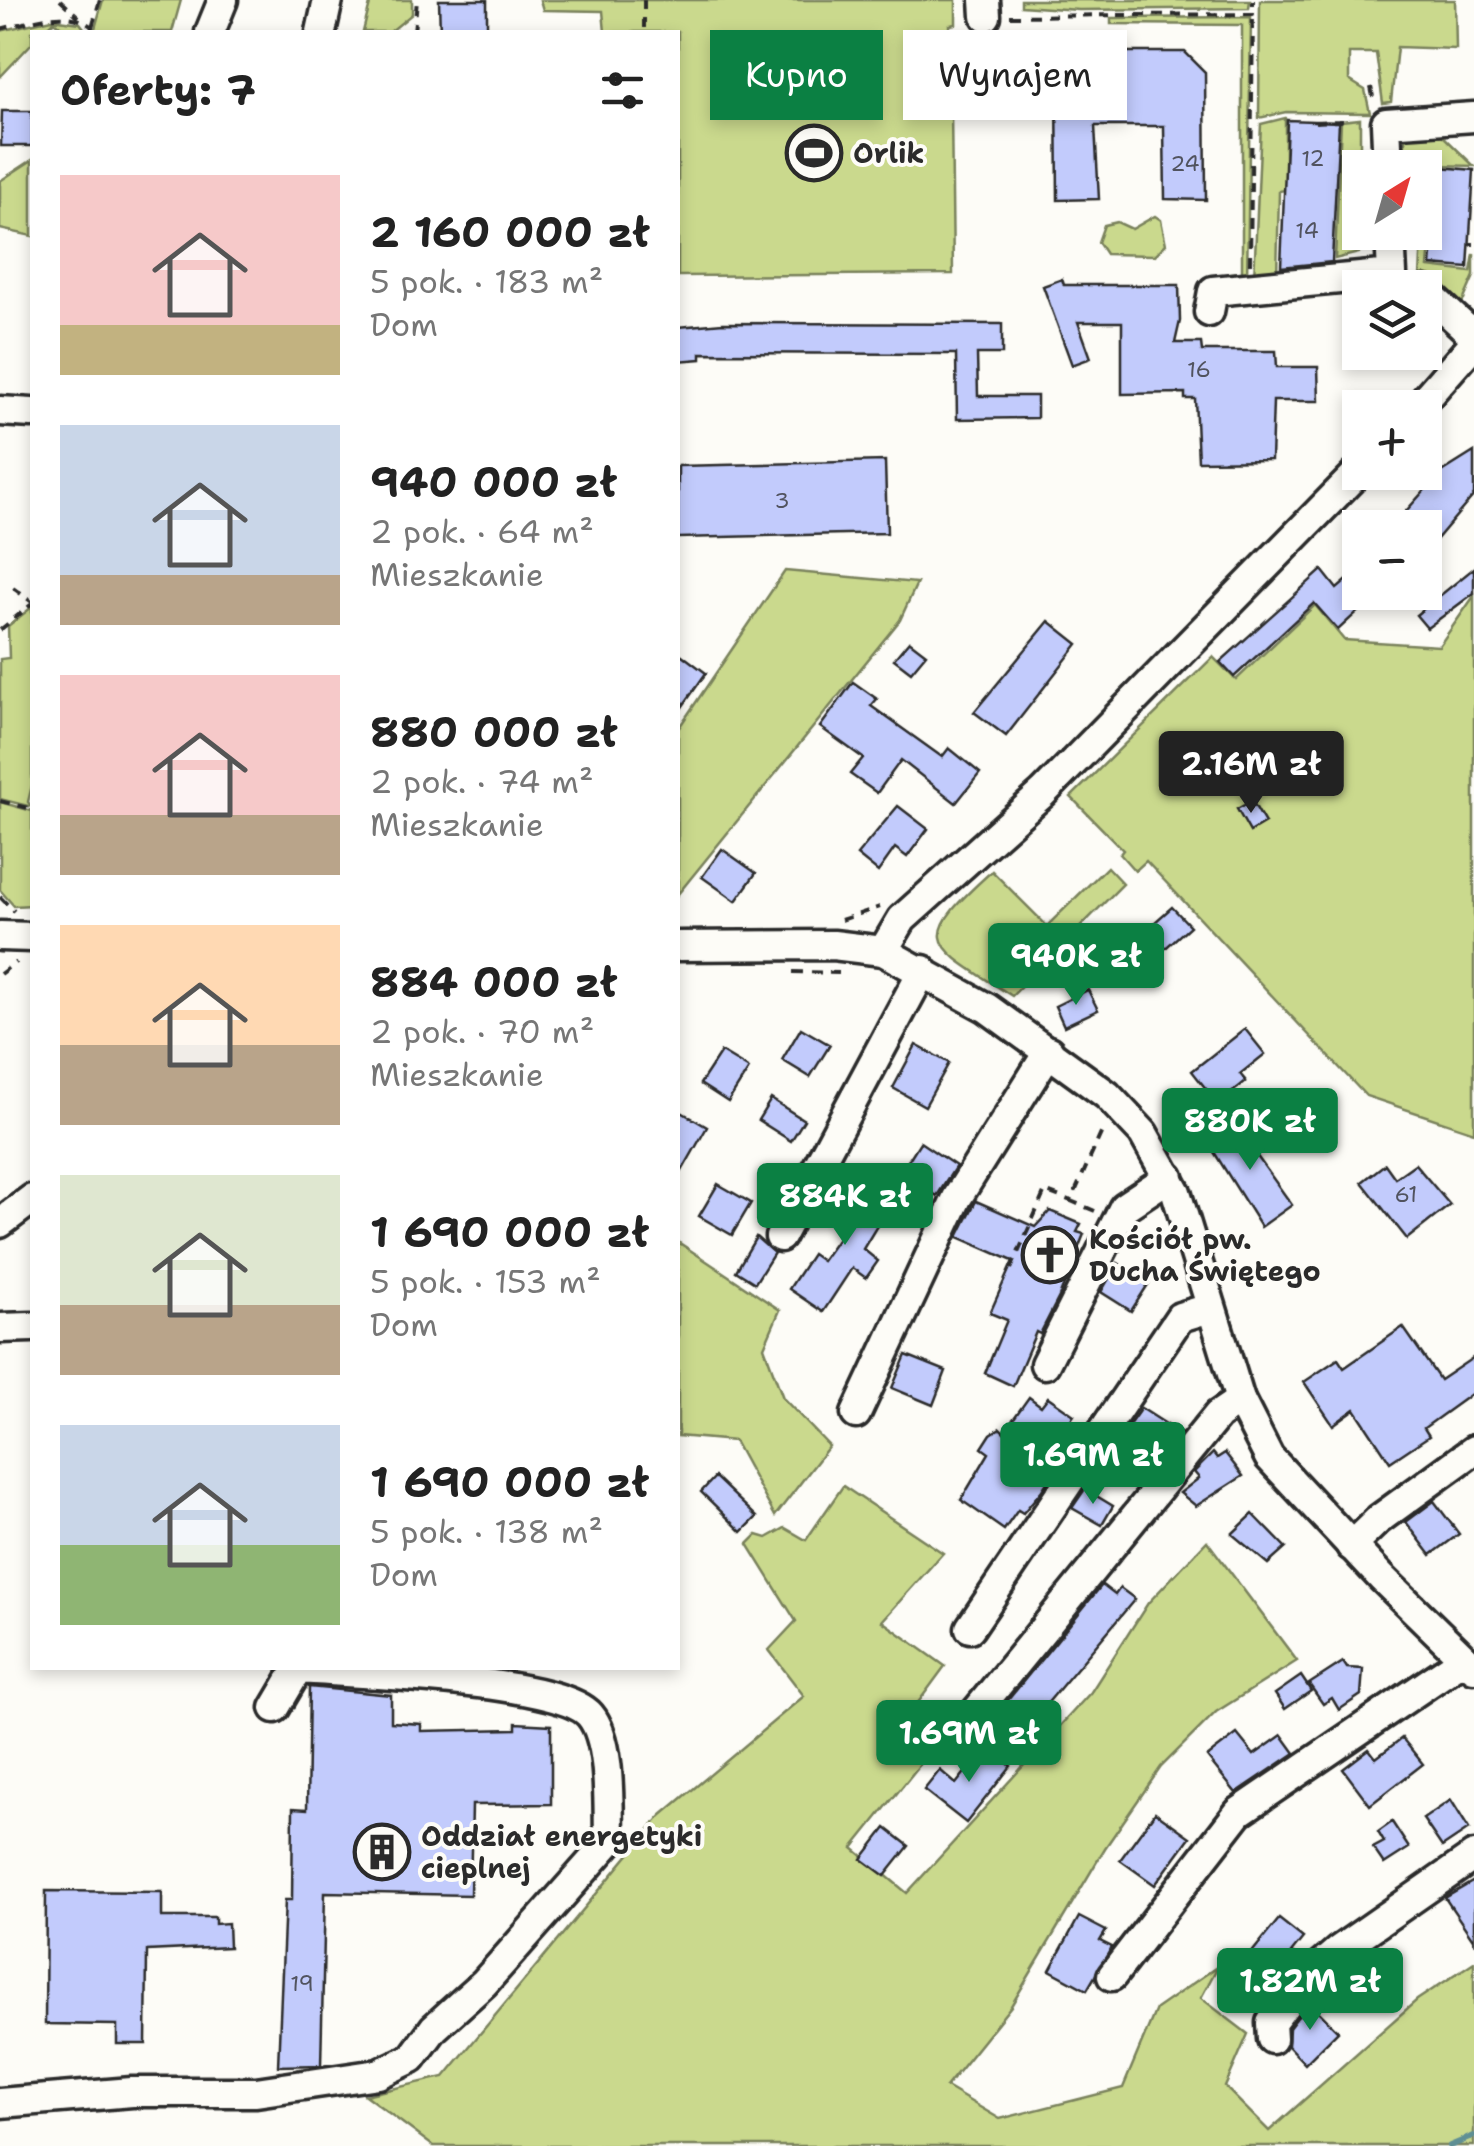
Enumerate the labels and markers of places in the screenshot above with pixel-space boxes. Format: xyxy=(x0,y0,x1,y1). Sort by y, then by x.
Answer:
sports icon: Orlik xyxy=(784,123,844,183)
place label: Orlik xyxy=(853,134,925,172)
pin: 2.16M zł xyxy=(1148,731,1354,816)
pin: 940K zł xyxy=(984,923,1168,1008)
pin: 880K zł xyxy=(1158,1088,1342,1173)
pin: 884K zł xyxy=(753,1163,937,1248)
place label: Kościół pw. Ducha Świętego xyxy=(1089,1220,1321,1290)
church icon: Kościół pw. Ducha Świętego xyxy=(1020,1225,1080,1285)
pin: 1.69M zł xyxy=(990,1422,1196,1507)
pin: 1.69M zł xyxy=(866,1700,1072,1785)
place label: Oddział energetyki cieplnej xyxy=(421,1817,702,1887)
building icon: Oddział energetyki cieplnej xyxy=(352,1822,412,1882)
pin: 1.82M zł xyxy=(1207,1948,1413,2033)

